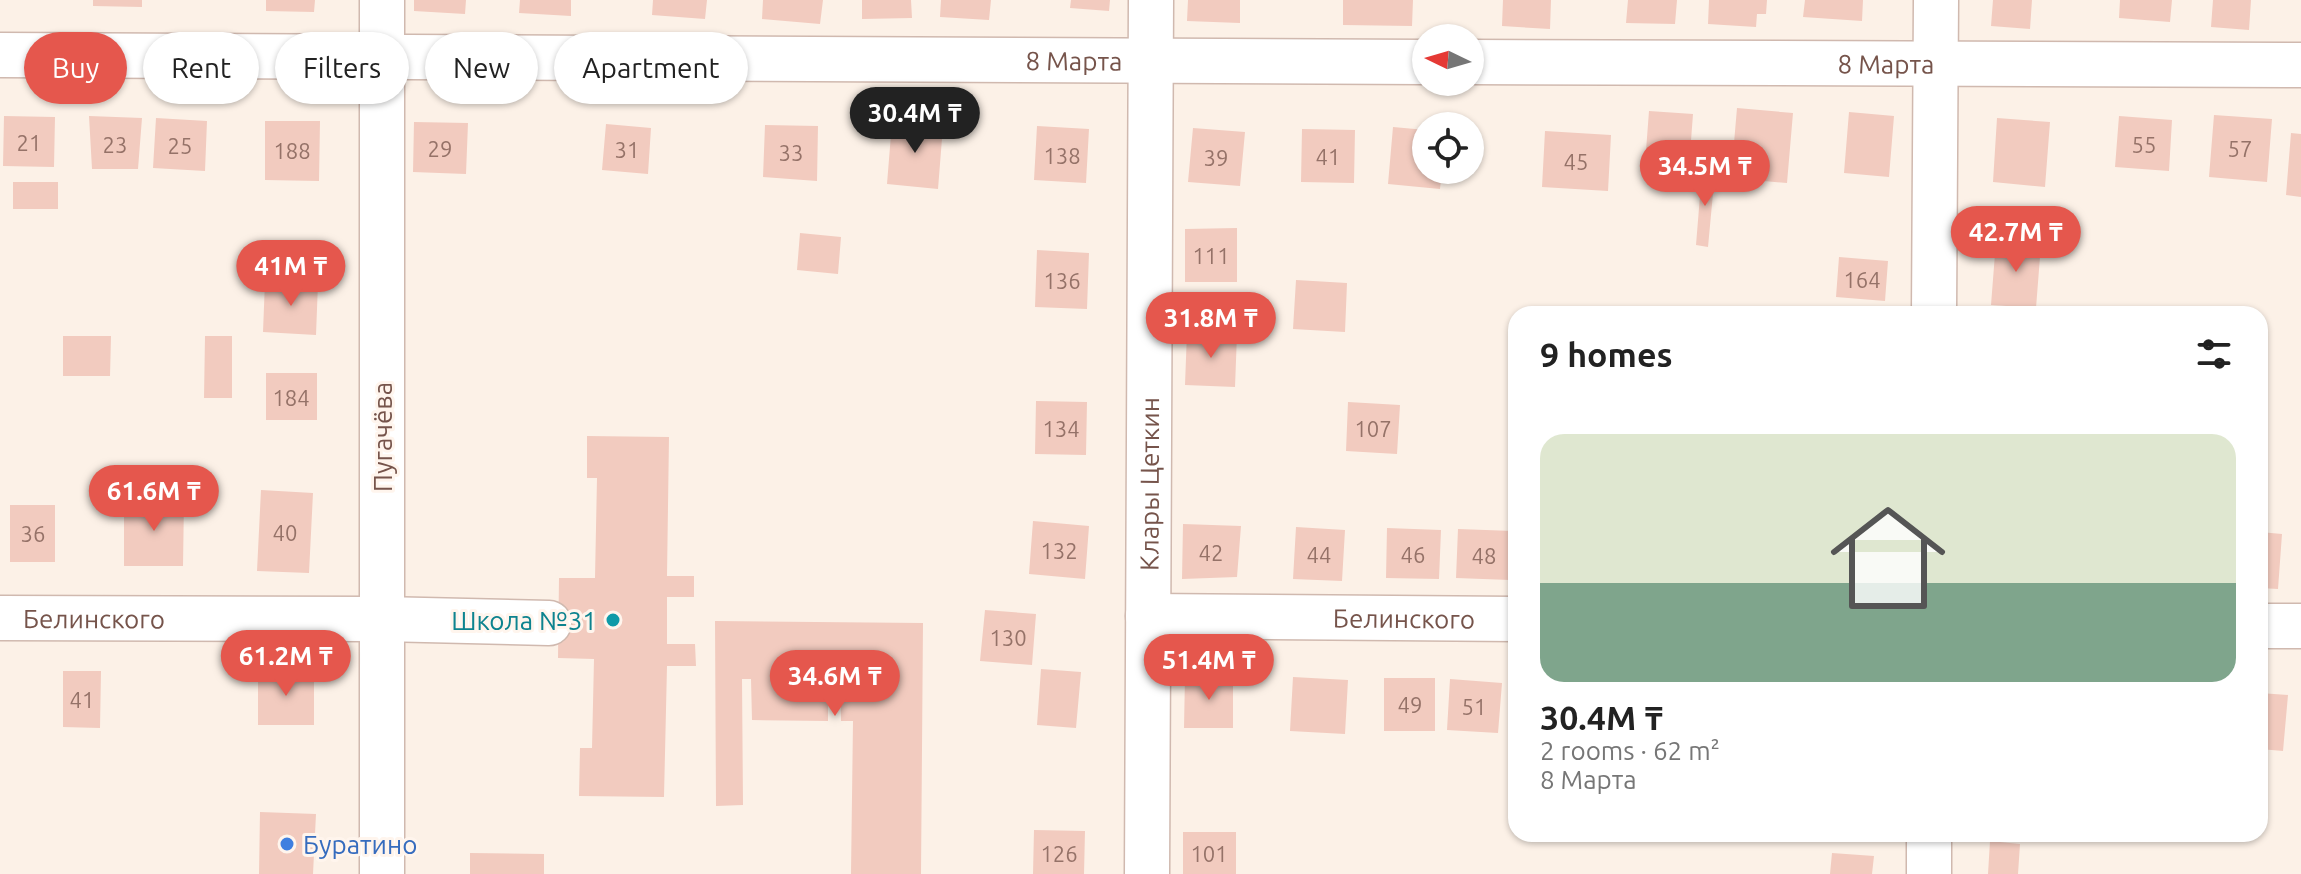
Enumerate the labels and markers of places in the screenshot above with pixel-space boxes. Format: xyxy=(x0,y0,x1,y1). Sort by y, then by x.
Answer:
pin: 30.4M ₸ xyxy=(841,87,989,155)
pin: 34.5M ₸ xyxy=(1631,140,1779,208)
pin: 42.7M ₸ xyxy=(1942,206,2090,274)
pin: 41M ₸ xyxy=(235,240,347,308)
pin: 31.8M ₸ xyxy=(1137,292,1285,360)
pin: 61.6M ₸ xyxy=(80,465,228,533)
place label: Школа №31 xyxy=(451,606,597,635)
marker: Школа №31 xyxy=(604,611,622,629)
pin: 61.2M ₸ xyxy=(212,630,360,698)
pin: 51.4M ₸ xyxy=(1135,634,1283,702)
pin: 34.6M ₸ xyxy=(761,650,909,718)
place label: Буратино xyxy=(303,830,417,859)
marker: Буратино xyxy=(278,835,296,853)

